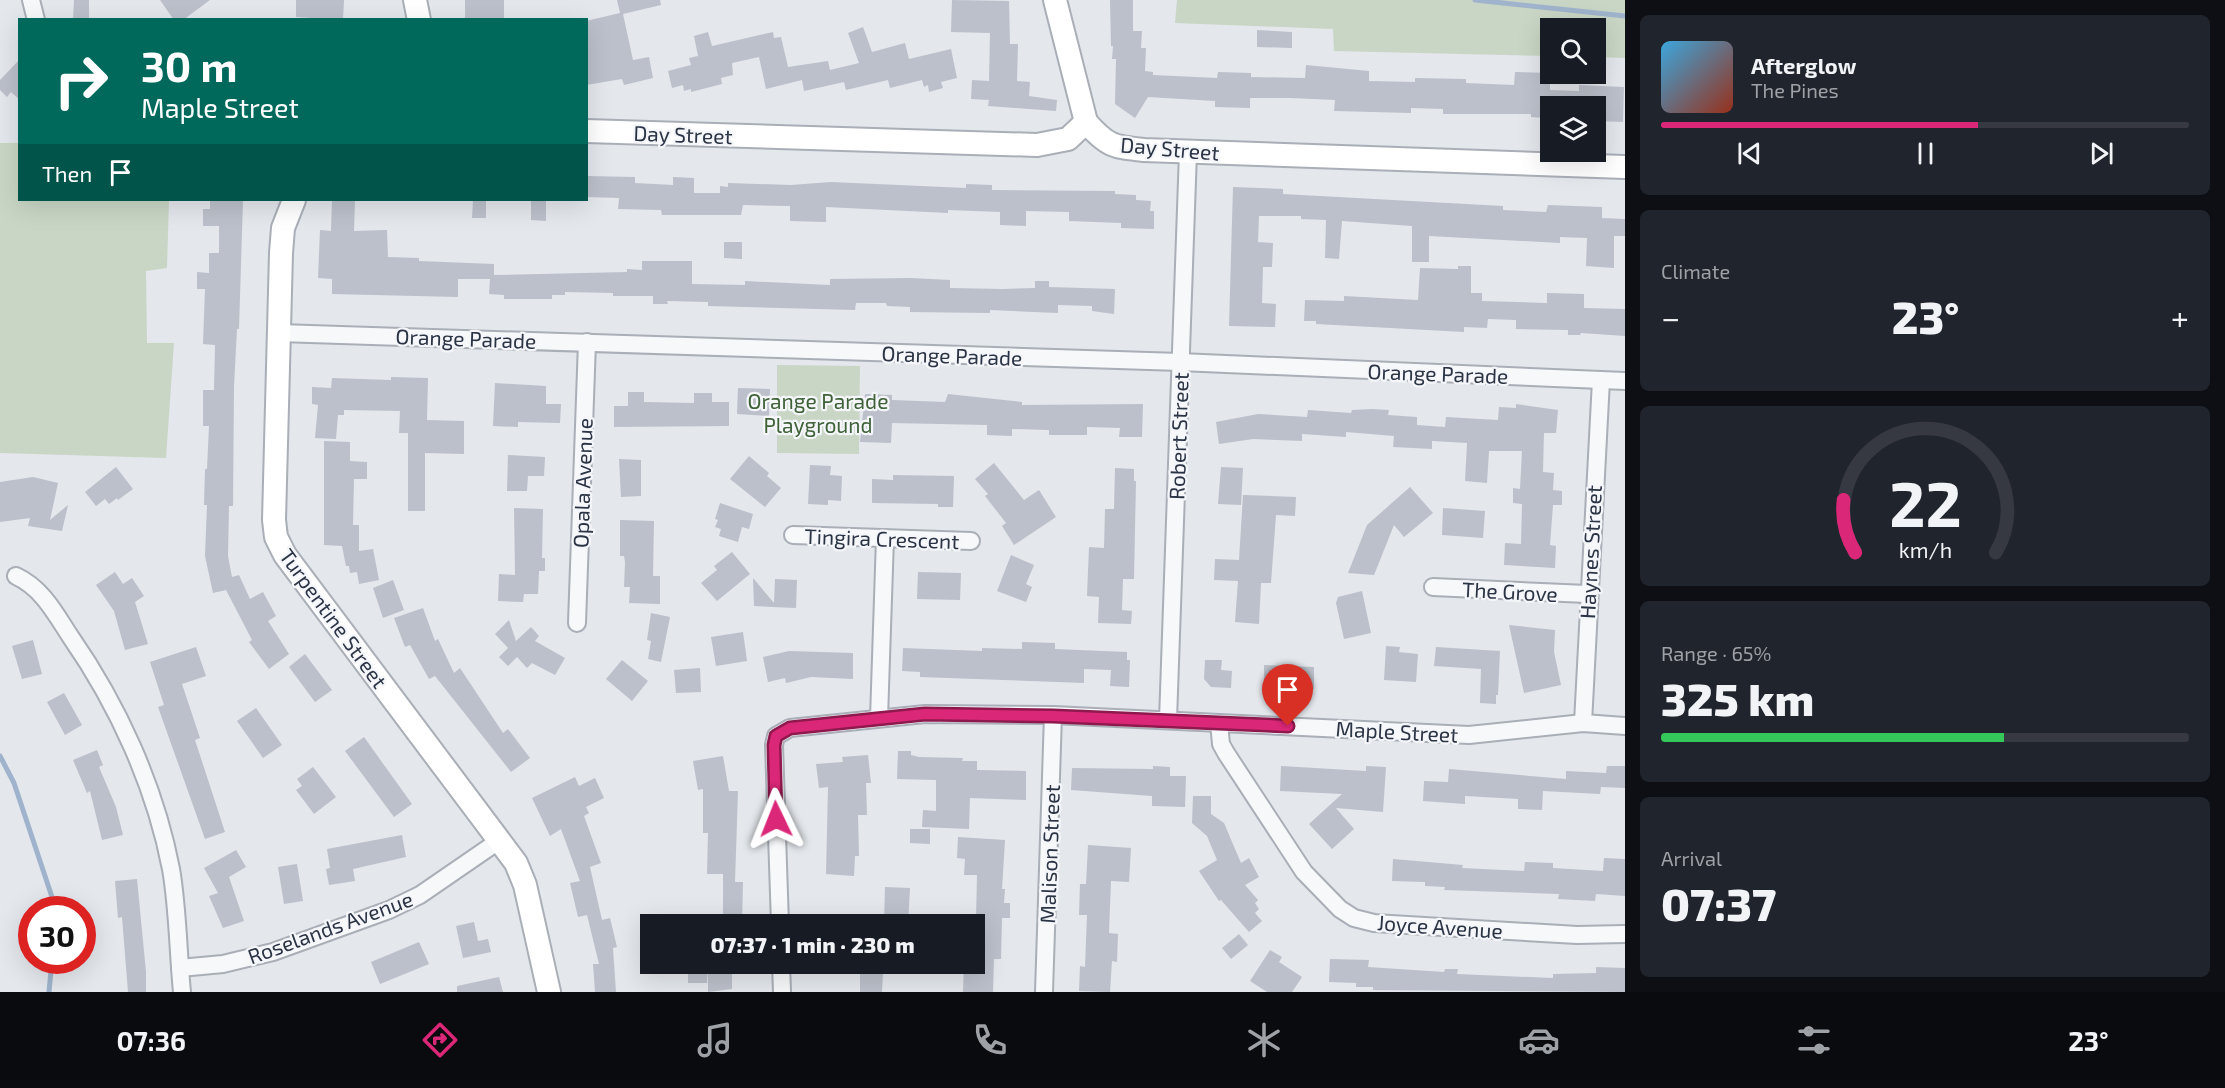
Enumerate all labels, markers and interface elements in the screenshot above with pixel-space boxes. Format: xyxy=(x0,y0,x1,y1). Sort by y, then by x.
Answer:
map controls xyxy=(1540,18,1606,162)
button: search xyxy=(1540,18,1606,84)
text: 30 m xyxy=(141,40,237,90)
icon: right xyxy=(42,42,120,120)
text: Afterglow xyxy=(1751,52,1856,78)
text: The Pines xyxy=(1751,78,1839,102)
text: Maple Street xyxy=(141,91,299,123)
button: layers xyxy=(1540,96,1606,162)
street label: Day Street xyxy=(633,120,733,148)
street label: Day Street xyxy=(1120,131,1220,165)
icon: previous xyxy=(1733,137,1766,170)
icon: pause xyxy=(1909,137,1942,170)
icon: next xyxy=(2085,137,2118,170)
icon: arrive xyxy=(104,156,137,189)
text: Then xyxy=(42,160,92,186)
text: Climate xyxy=(1661,259,1730,283)
text: 23° xyxy=(1892,289,1959,343)
text: − xyxy=(1661,297,1680,337)
text: + xyxy=(2171,297,2189,337)
street label: Orange Parade xyxy=(395,323,537,353)
street label: Orange Parade xyxy=(881,340,1023,370)
street label: Orange Parade xyxy=(1367,358,1509,388)
street label: Robert Street xyxy=(1163,372,1193,500)
park label: Orange Parade Playground xyxy=(748,388,888,437)
street label: Opala Avenue xyxy=(567,418,597,548)
text: 22 xyxy=(1889,465,1961,540)
street label: Haynes Street xyxy=(1574,485,1606,619)
street label: Tingira Crescent xyxy=(804,523,960,553)
text: km/h xyxy=(1898,537,1952,562)
street label: Turpentine Street xyxy=(275,543,393,693)
street label: The Grove xyxy=(1462,576,1558,606)
text: Range · 65% xyxy=(1661,641,1771,665)
pin xyxy=(1262,664,1313,726)
text: 325 km xyxy=(1661,671,1814,725)
icon: arrive xyxy=(1271,673,1304,706)
street label: Maple Street xyxy=(1335,715,1459,747)
street label: Malison Street xyxy=(1034,784,1064,924)
position arrow xyxy=(744,787,808,851)
text: Arrival xyxy=(1661,846,1722,870)
text: 07:37 xyxy=(1661,876,1776,930)
street label: Roselands Avenue xyxy=(244,886,416,968)
speed limit sign: 30 xyxy=(18,896,96,974)
street label: Joyce Avenue xyxy=(1376,909,1504,943)
text: 07:37 · 1 min · 230 m xyxy=(710,931,915,957)
icon: directions xyxy=(419,1019,461,1061)
icon: music xyxy=(694,1019,736,1061)
icon: phone xyxy=(969,1019,1011,1061)
icon: climate xyxy=(1243,1019,1285,1061)
icon: car xyxy=(1518,1019,1560,1061)
icon: filters xyxy=(1793,1019,1835,1061)
text: 07:36 xyxy=(116,1024,186,1056)
text: 23° xyxy=(2068,1024,2108,1056)

